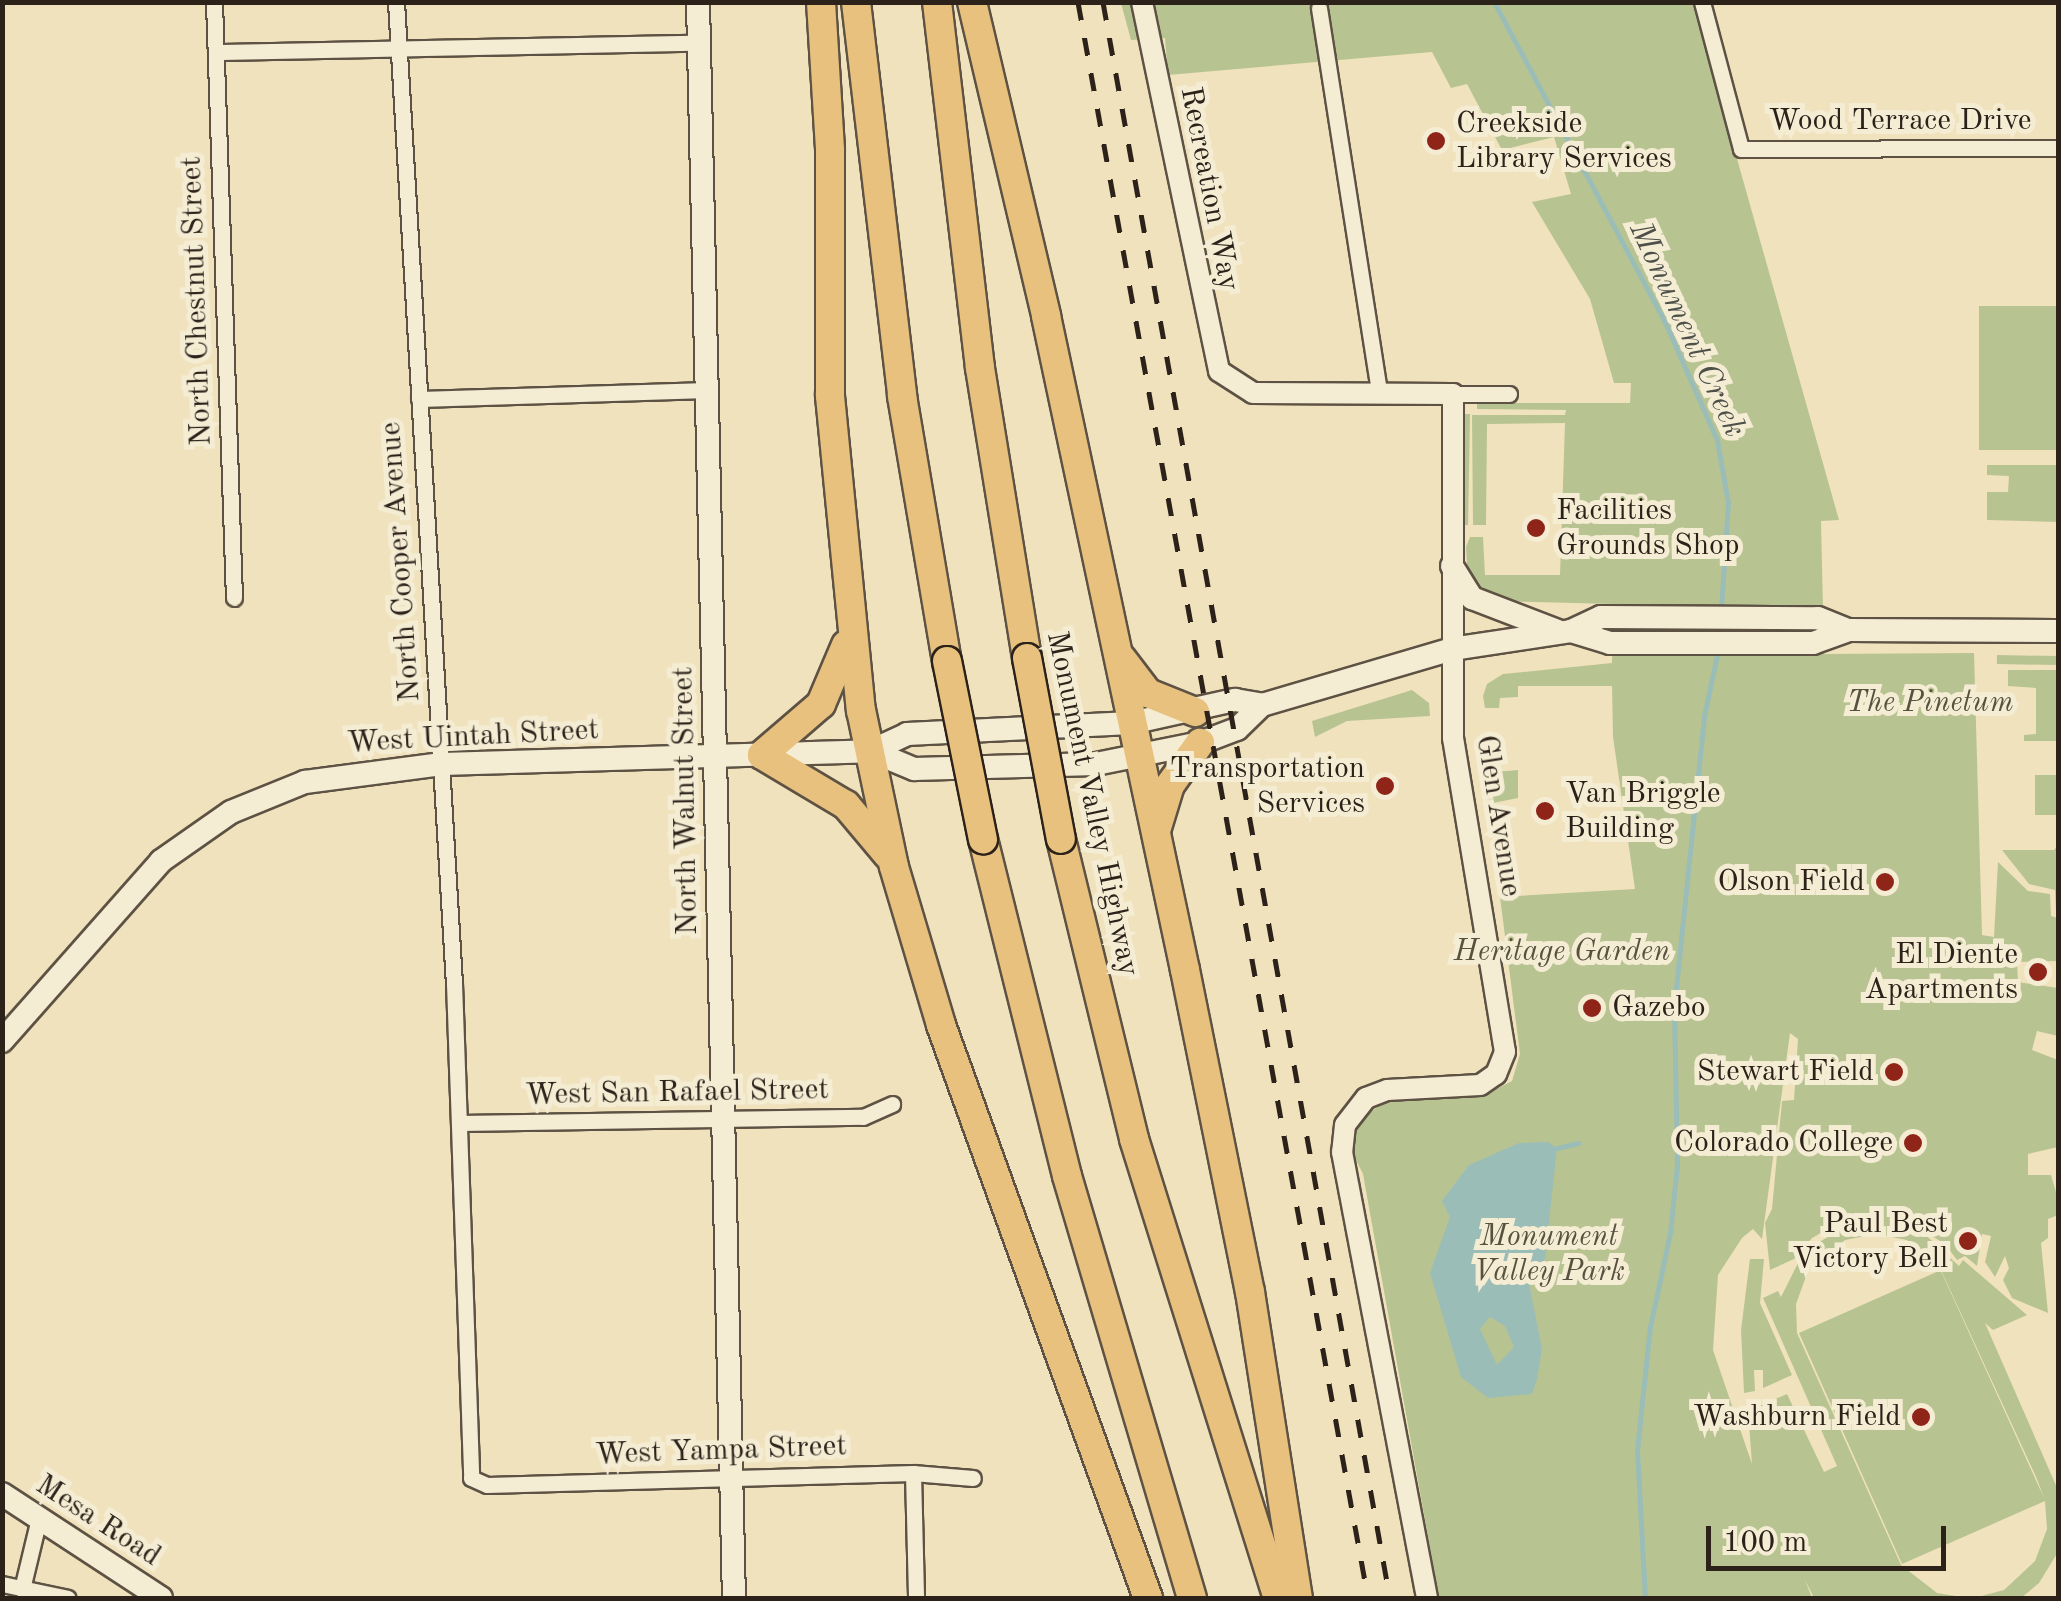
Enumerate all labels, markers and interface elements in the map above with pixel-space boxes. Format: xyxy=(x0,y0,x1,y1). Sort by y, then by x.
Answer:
street label: Recreation Way xyxy=(1172,84,1246,294)
street label: Wood Terrace Drive xyxy=(1769,103,2031,139)
place label: Creekside Library Services xyxy=(1456,106,1672,176)
marker: Creekside Library Services xyxy=(1425,130,1447,152)
street label: North Chestnut Street xyxy=(174,156,220,446)
water label: Monument Creek xyxy=(1619,216,1753,444)
street label: North Cooper Avenue xyxy=(373,421,429,703)
place label: Facilities Grounds Shop xyxy=(1556,493,1739,564)
marker: Facilities Grounds Shop xyxy=(1525,517,1547,539)
street label: Monument Valley Highway xyxy=(1038,628,1146,980)
street label: North Walnut Street xyxy=(666,666,706,936)
park label: The Pinetum xyxy=(1847,685,2013,721)
street label: West Uintah Street xyxy=(346,712,600,762)
street label: Glen Avenue xyxy=(1467,732,1529,900)
place label: Transportation Services xyxy=(1170,751,1365,822)
marker: Transportation Services xyxy=(1374,775,1396,797)
place label: Van Briggle Building xyxy=(1565,776,1721,846)
marker: Van Briggle Building xyxy=(1534,800,1556,822)
place label: Olson Field xyxy=(1717,864,1865,900)
marker: Olson Field xyxy=(1874,871,1896,893)
park label: Heritage Garden xyxy=(1454,934,1670,970)
place label: El Diente Apartments xyxy=(1865,937,2018,1008)
marker: El Diente Apartments xyxy=(2027,961,2049,983)
place label: Gazebo xyxy=(1612,990,1706,1026)
marker: Gazebo xyxy=(1581,997,1603,1019)
place label: Stewart Field xyxy=(1697,1054,1874,1090)
marker: Stewart Field xyxy=(1883,1061,1905,1083)
street label: West San Rafael Street xyxy=(525,1072,829,1114)
place label: Colorado College xyxy=(1674,1125,1893,1161)
marker: Colorado College xyxy=(1902,1132,1924,1154)
place label: Paul Best Victory Bell xyxy=(1792,1206,1948,1276)
park label: Monument Valley Park xyxy=(1473,1219,1625,1290)
marker: Paul Best Victory Bell xyxy=(1957,1230,1979,1252)
place label: Washburn Field xyxy=(1693,1399,1901,1435)
marker: Washburn Field xyxy=(1910,1406,1932,1428)
street label: West Yampa Street xyxy=(595,1429,847,1473)
street label: Mesa Road xyxy=(29,1467,167,1575)
scale bar xyxy=(1711,1506,1951,1568)
text: 100 m xyxy=(1723,1528,1807,1558)

